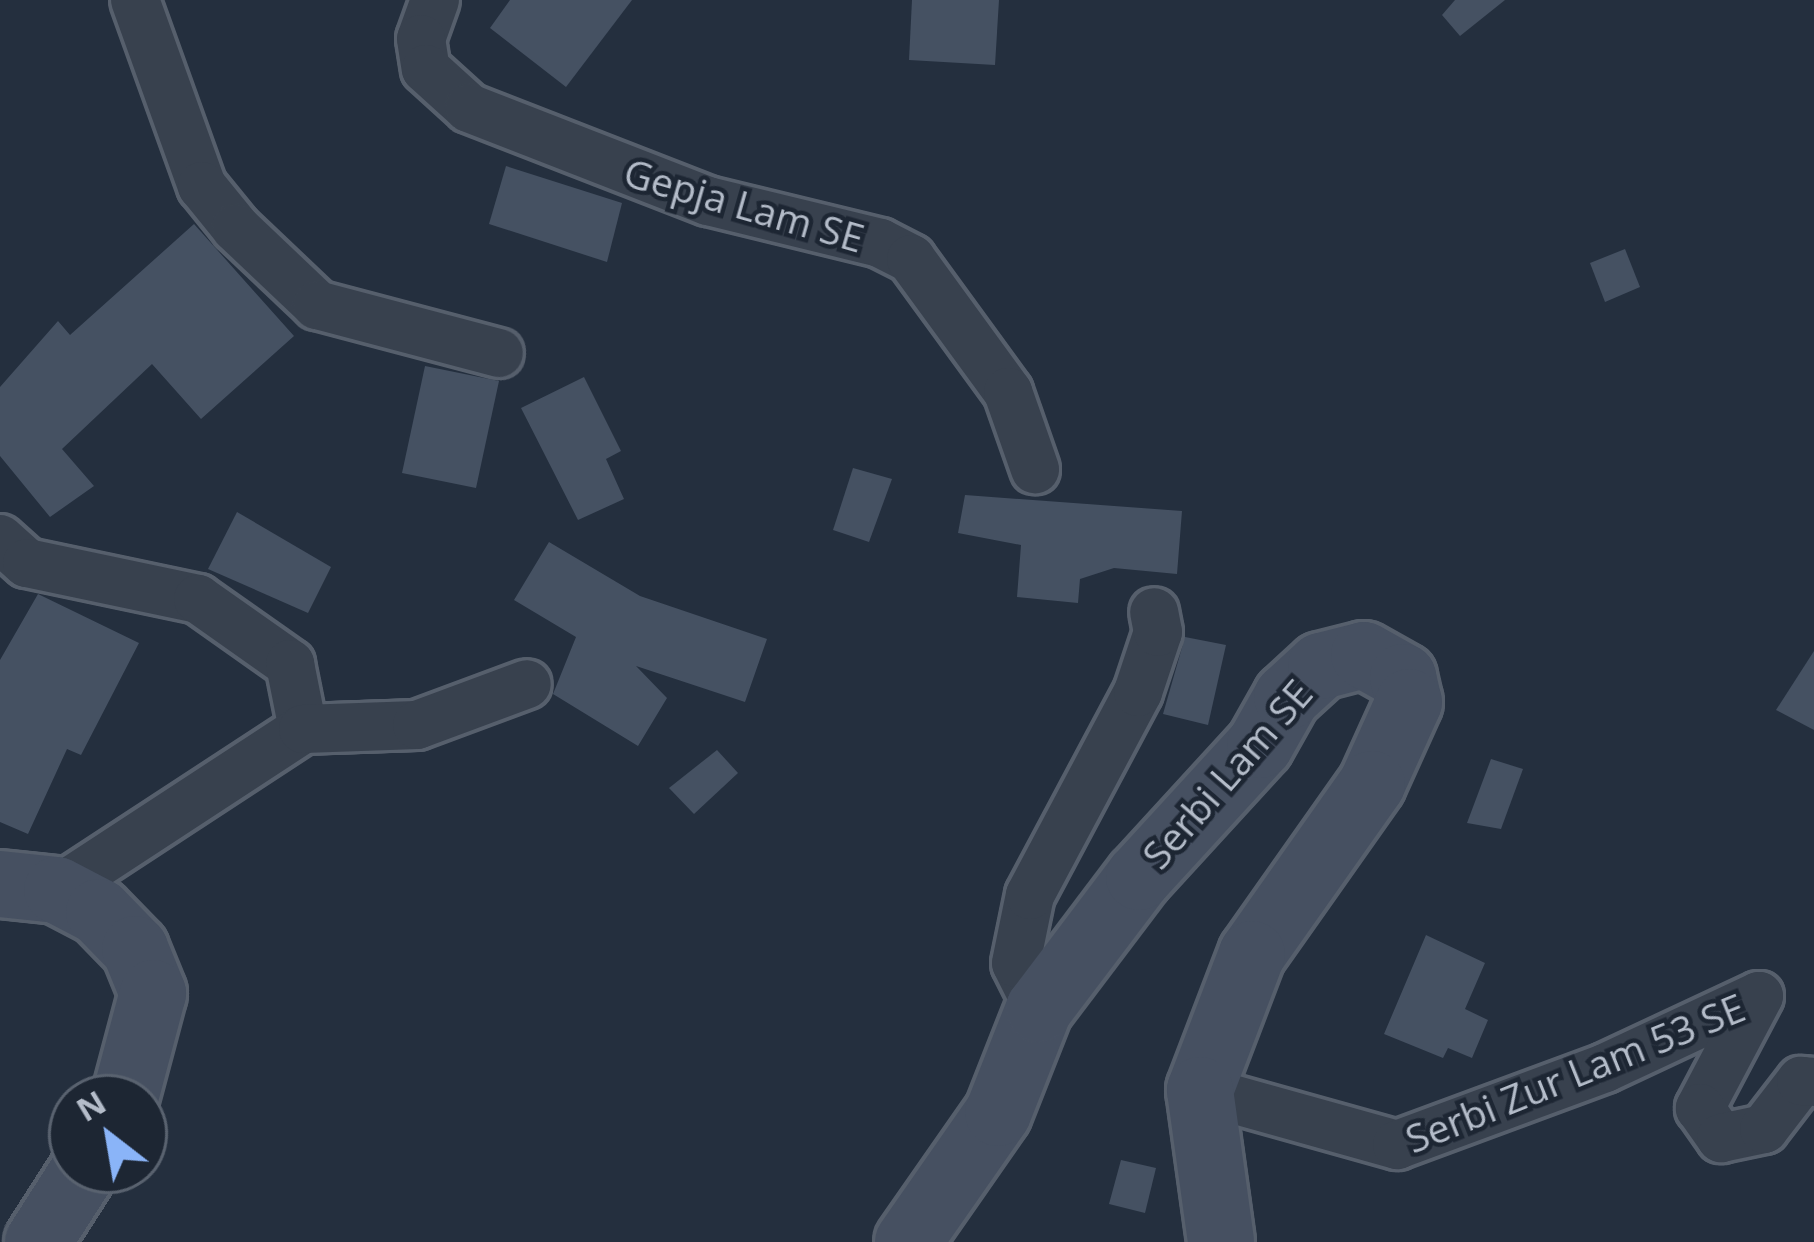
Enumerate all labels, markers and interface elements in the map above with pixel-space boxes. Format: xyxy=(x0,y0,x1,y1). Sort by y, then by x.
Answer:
street label: Gepja Lam SE xyxy=(619,148,869,262)
street label: Serbi Lam SE xyxy=(1132,670,1322,878)
street label: Serbi Zur Lam 53 SE xyxy=(1399,984,1751,1162)
north arrow xyxy=(48,1074,168,1194)
text: N xyxy=(68,1079,114,1131)

